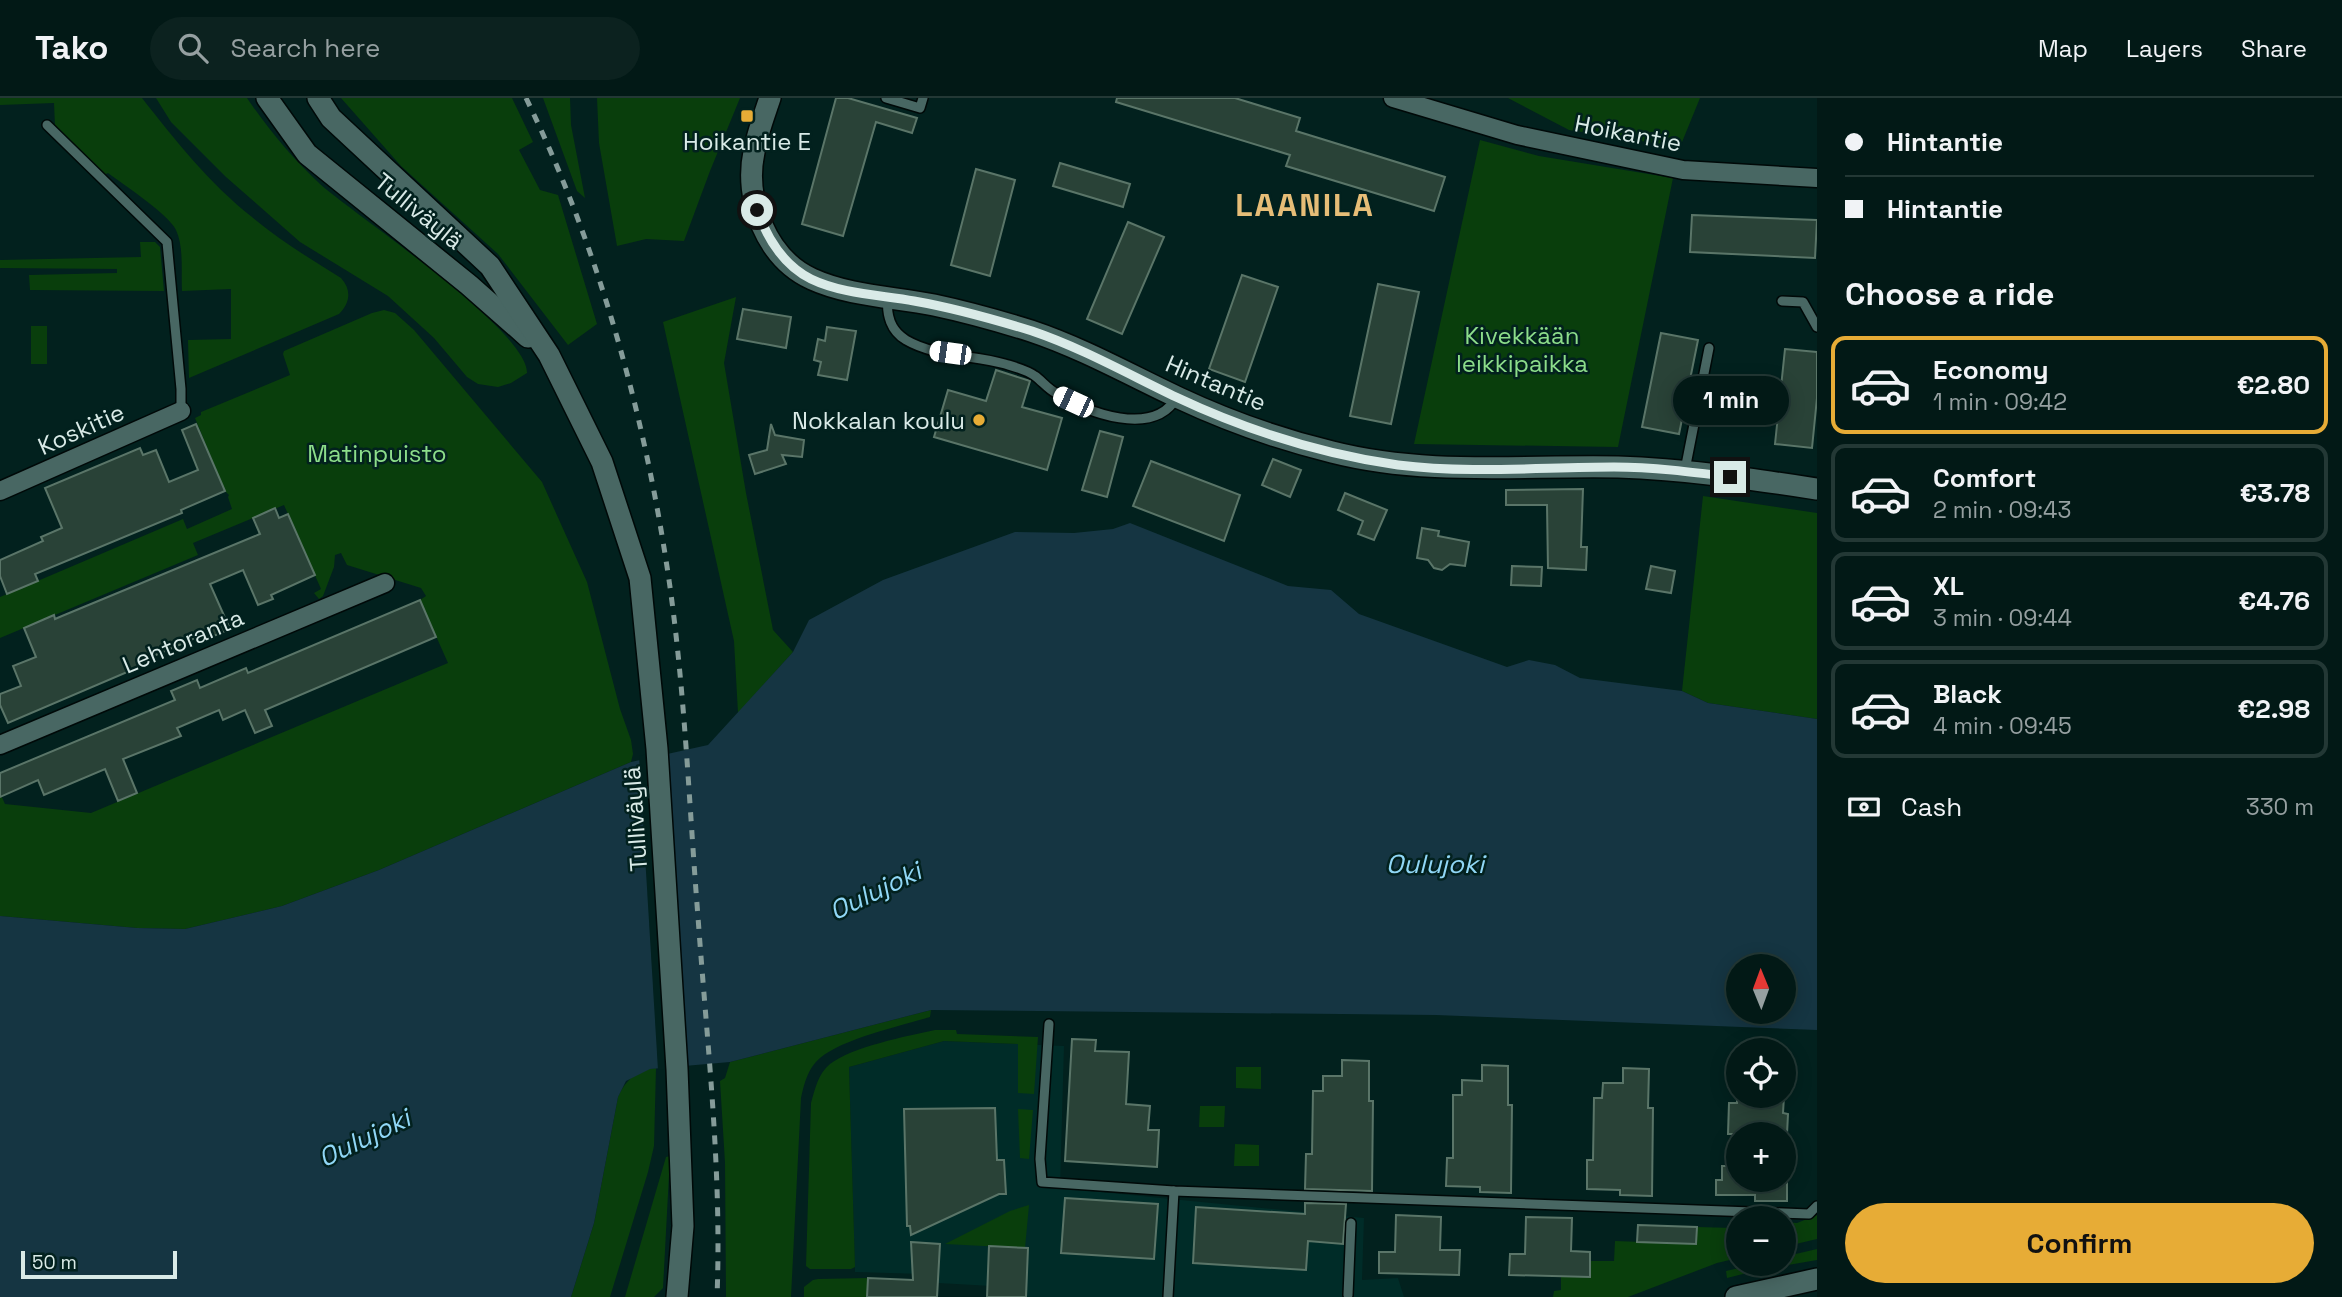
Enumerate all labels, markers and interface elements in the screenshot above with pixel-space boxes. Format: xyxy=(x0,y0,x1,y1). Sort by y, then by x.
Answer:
search box xyxy=(150,17,640,80)
text: Tako xyxy=(35,27,108,69)
icon: search xyxy=(174,29,212,67)
text: Search here xyxy=(230,31,380,65)
text: Map xyxy=(2038,33,2088,64)
text: Layers xyxy=(2126,33,2203,64)
text: Share xyxy=(2241,33,2307,64)
street label: Hoikantie xyxy=(1572,107,1684,159)
marker: Hoikantie E xyxy=(739,108,755,124)
text: Hintantie xyxy=(1887,125,2003,159)
place label: Hoikantie E xyxy=(683,126,811,157)
street label: Tulliväylä xyxy=(368,166,470,256)
district label: LAANILA xyxy=(1235,185,1375,225)
text: Hintantie xyxy=(1887,192,2003,226)
route start xyxy=(741,194,773,226)
text: Choose a ride xyxy=(1845,274,2055,314)
park label: Kivekkään leikkipaikka xyxy=(1456,320,1588,379)
car xyxy=(928,340,973,366)
street label: Hintantie xyxy=(1161,348,1271,418)
text: Economy xyxy=(1933,353,2049,387)
icon: car xyxy=(1849,354,1912,417)
text: €2.80 xyxy=(2237,368,2310,402)
callout: 1 min xyxy=(1672,376,1788,424)
car xyxy=(1050,384,1097,420)
text: 1 min xyxy=(1703,385,1759,415)
text: 1 min · 09:42 xyxy=(1933,387,2067,417)
street label: Koskitie xyxy=(33,396,129,462)
place label: Nokkalan koulu xyxy=(792,405,965,436)
marker: Nokkalan koulu xyxy=(971,412,987,428)
park label: Matinpuisto xyxy=(307,438,447,469)
route end xyxy=(1714,461,1746,493)
text: Comfort xyxy=(1933,461,2036,495)
icon: car xyxy=(1849,462,1912,525)
text: €3.78 xyxy=(2240,476,2310,510)
text: 2 min · 09:43 xyxy=(1933,495,2071,525)
text: XL xyxy=(1933,569,1964,603)
icon: car xyxy=(1849,570,1912,633)
text: €4.76 xyxy=(2239,584,2310,618)
street label: Lehtoranta xyxy=(118,602,248,680)
text: 3 min · 09:44 xyxy=(1933,603,2072,633)
text: Black xyxy=(1933,677,2002,711)
icon: car xyxy=(1849,678,1912,741)
text: €2.98 xyxy=(2238,692,2310,726)
text: 4 min · 09:45 xyxy=(1933,711,2072,741)
street label: Tulliväylä xyxy=(616,765,654,872)
icon: cash xyxy=(1845,788,1883,826)
text: Cash xyxy=(1901,790,1962,824)
text: 330 m xyxy=(2246,792,2314,822)
water label: Oulujoki xyxy=(1386,847,1487,881)
water label: Oulujoki xyxy=(823,853,929,928)
north arrow xyxy=(1726,954,1796,1024)
map controls xyxy=(1726,954,1796,1276)
button: locate xyxy=(1726,1038,1796,1108)
water label: Oulujoki xyxy=(312,1100,418,1175)
button: + xyxy=(1726,1122,1796,1192)
button: Confirm xyxy=(1845,1203,2314,1283)
button: − xyxy=(1726,1206,1796,1276)
scale bar xyxy=(21,1248,177,1280)
text: 50 m xyxy=(32,1250,77,1275)

